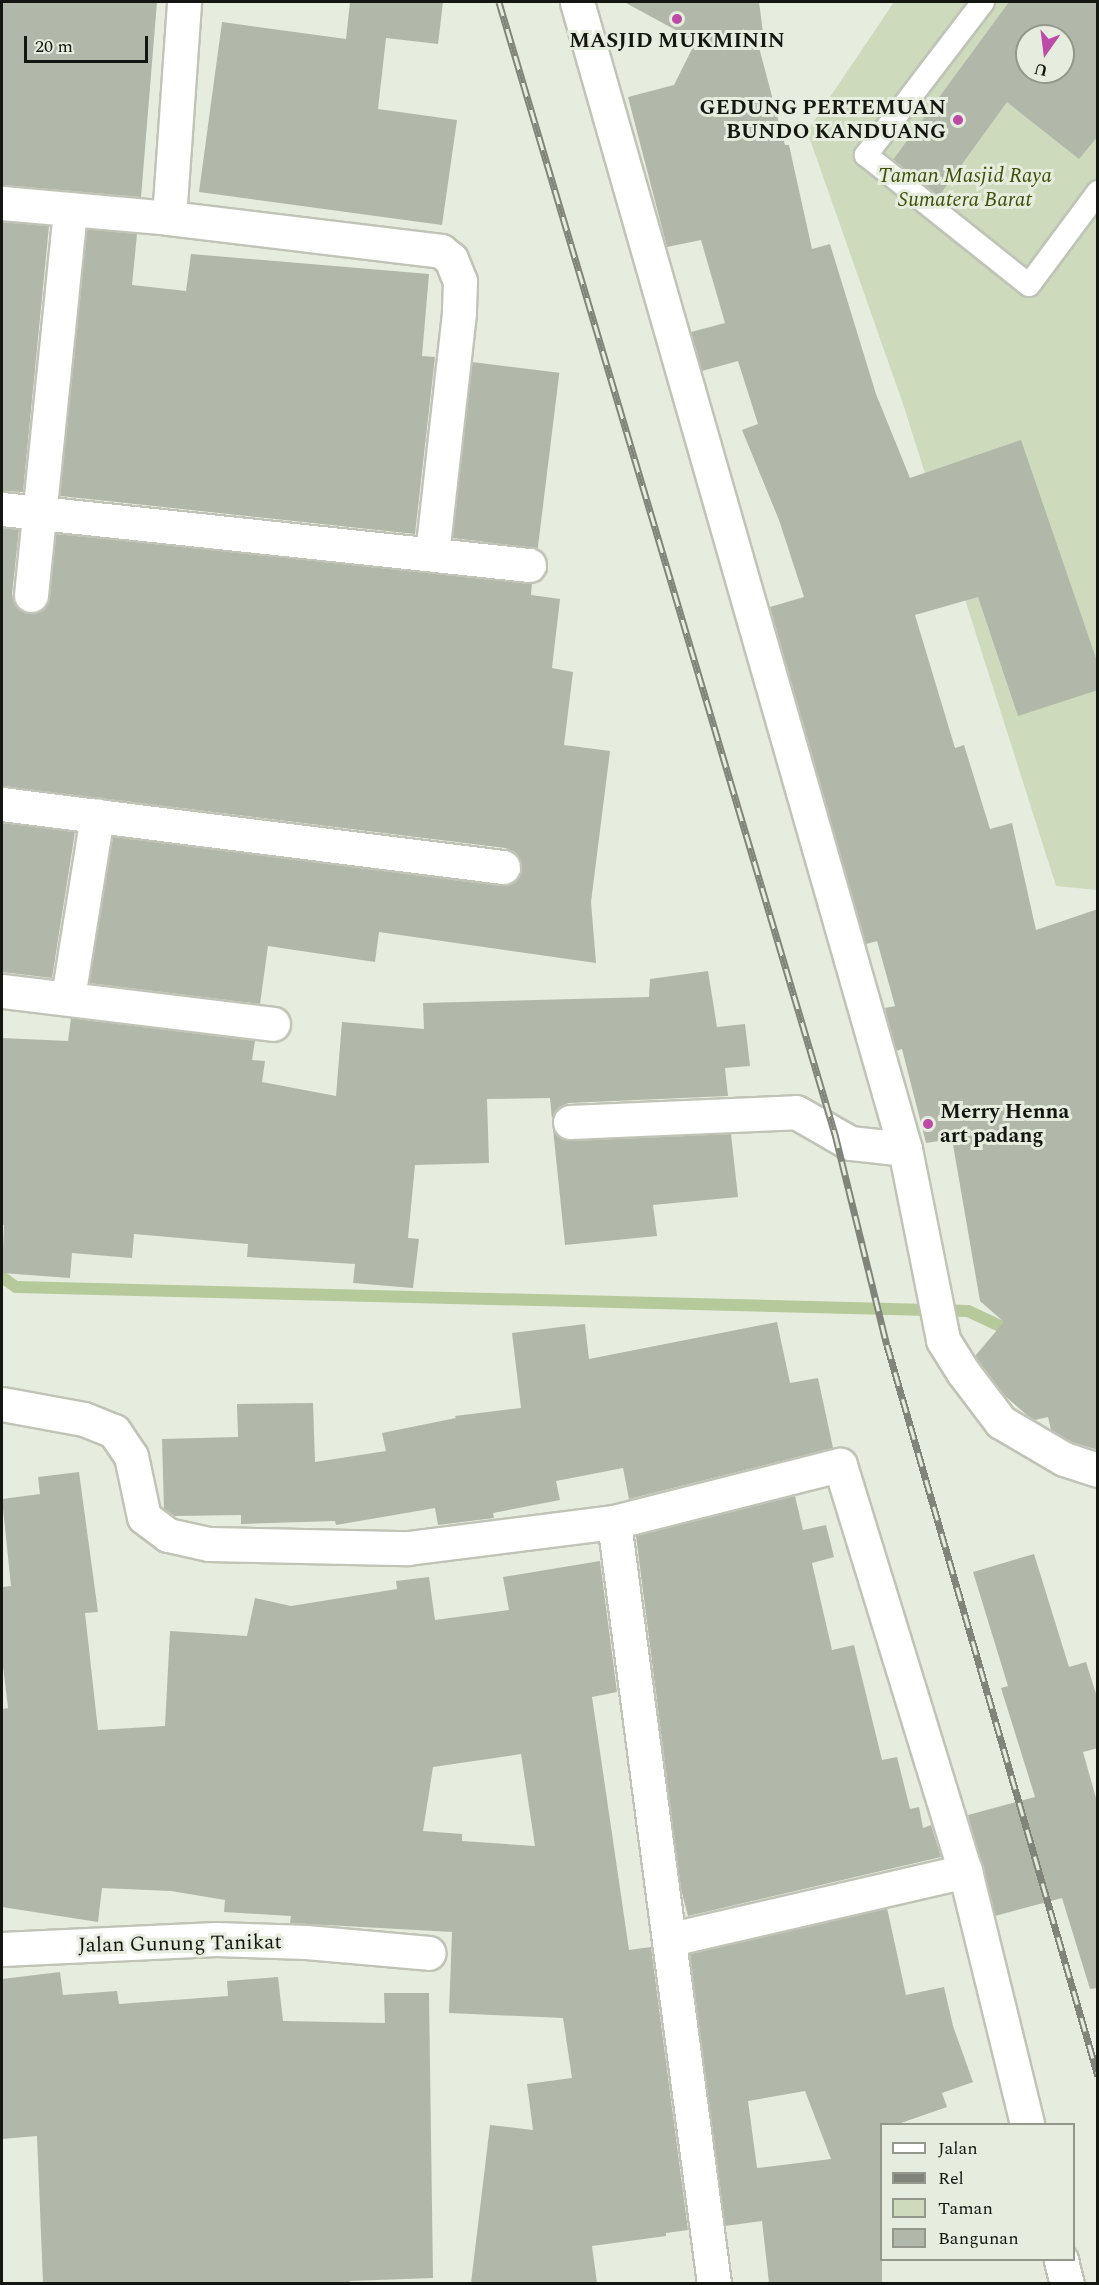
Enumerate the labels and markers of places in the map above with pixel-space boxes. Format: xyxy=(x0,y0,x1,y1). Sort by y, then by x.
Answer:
marker: MASJID MUKMININ xyxy=(670,12,684,26)
place label: MASJID MUKMININ xyxy=(569,28,785,54)
place label: GEDUNG PERTEMUAN BUNDO KANDUANG xyxy=(700,95,946,145)
marker: GEDUNG PERTEMUAN BUNDO KANDUANG xyxy=(951,113,965,127)
place label: Merry Henna art padang xyxy=(940,1099,1069,1149)
marker: Merry Henna art padang xyxy=(921,1117,935,1131)

